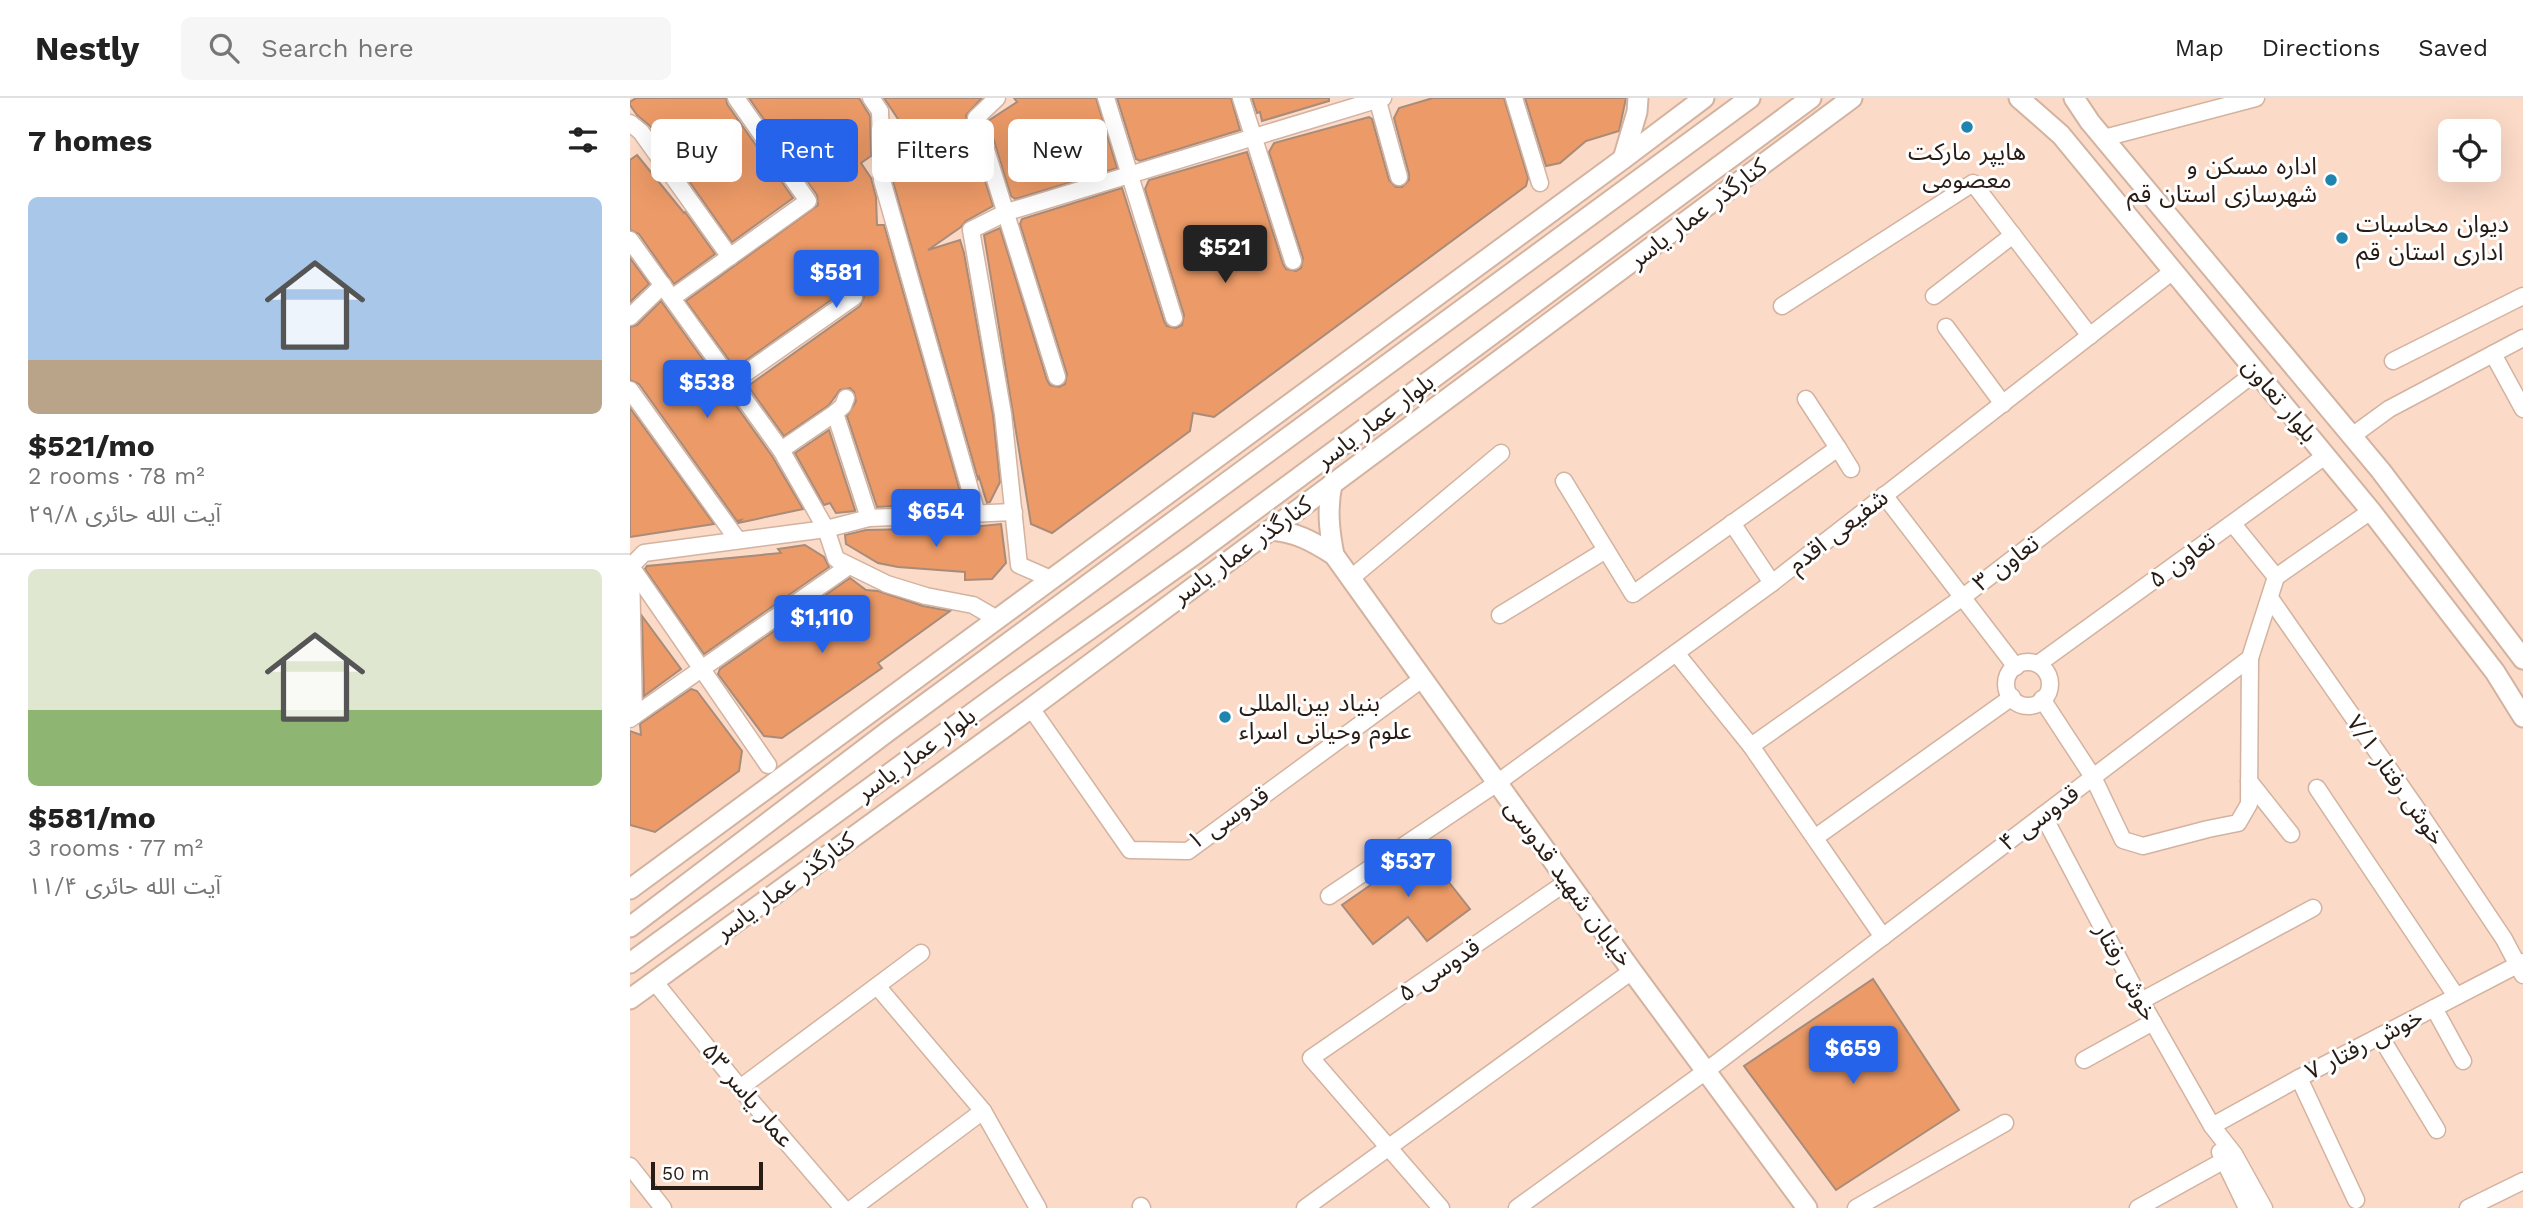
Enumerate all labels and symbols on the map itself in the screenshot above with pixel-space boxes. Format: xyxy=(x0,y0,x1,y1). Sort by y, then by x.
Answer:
marker: هایپر مارکت معصومی xyxy=(1959,119,1975,135)
place label: هایپر مارکت معصومی xyxy=(1908,138,2026,194)
street label: کنارگذر عمار یاسر xyxy=(1623,152,1773,274)
place label: اداره مسکن و شهرسازی استان قم xyxy=(2127,152,2317,211)
marker: اداره مسکن و شهرسازی استان قم xyxy=(2323,172,2339,188)
place label: دیوان محاسبات اداری استان قم xyxy=(2356,210,2509,269)
pin: $521 xyxy=(1184,226,1266,285)
marker: دیوان محاسبات اداری استان قم xyxy=(2334,230,2350,246)
pin: $581 xyxy=(795,250,877,310)
street label: بلوار تعاون xyxy=(2237,352,2323,448)
pin: $538 xyxy=(666,360,748,420)
street label: بلوار عمار یاسر xyxy=(1310,368,1439,475)
street label: شفیعی اقدم xyxy=(1783,483,1896,582)
pin: $654 xyxy=(895,490,977,549)
street label: کنارگذر عمار یاسر xyxy=(1166,490,1318,610)
street label: تعاون ۵ xyxy=(2143,526,2221,594)
street label: تعاون ۳ xyxy=(1967,529,2045,597)
pin: $1,110 xyxy=(765,596,879,655)
place label: بنیاد بین‌المللی علوم وحیانی اسراء xyxy=(1239,689,1412,749)
street label: بلوار عمار یاسر xyxy=(850,702,981,807)
marker: بنیاد بین‌المللی علوم وحیانی اسراء xyxy=(1217,709,1233,725)
street label: خوش رفتار ۷/۱ xyxy=(2341,710,2451,850)
street label: قدوسی ۴ xyxy=(1994,779,2084,857)
street label: قدوسی ۱ xyxy=(1182,780,1274,856)
street label: خیابان شهید قدوسی xyxy=(1499,794,1639,972)
street label: کنارگذر عمار یاسر xyxy=(709,826,861,946)
pin: $537 xyxy=(1367,840,1449,899)
street label: خوش رفتار xyxy=(2088,918,2163,1025)
street label: قدوسی ۵ xyxy=(1393,932,1485,1008)
street label: خوش رفتار ۷ xyxy=(2301,1002,2427,1086)
pin: $659 xyxy=(1812,1026,1894,1086)
street label: عمار یاسر ۵۳ xyxy=(696,1037,800,1153)
scale bar xyxy=(651,1159,763,1191)

